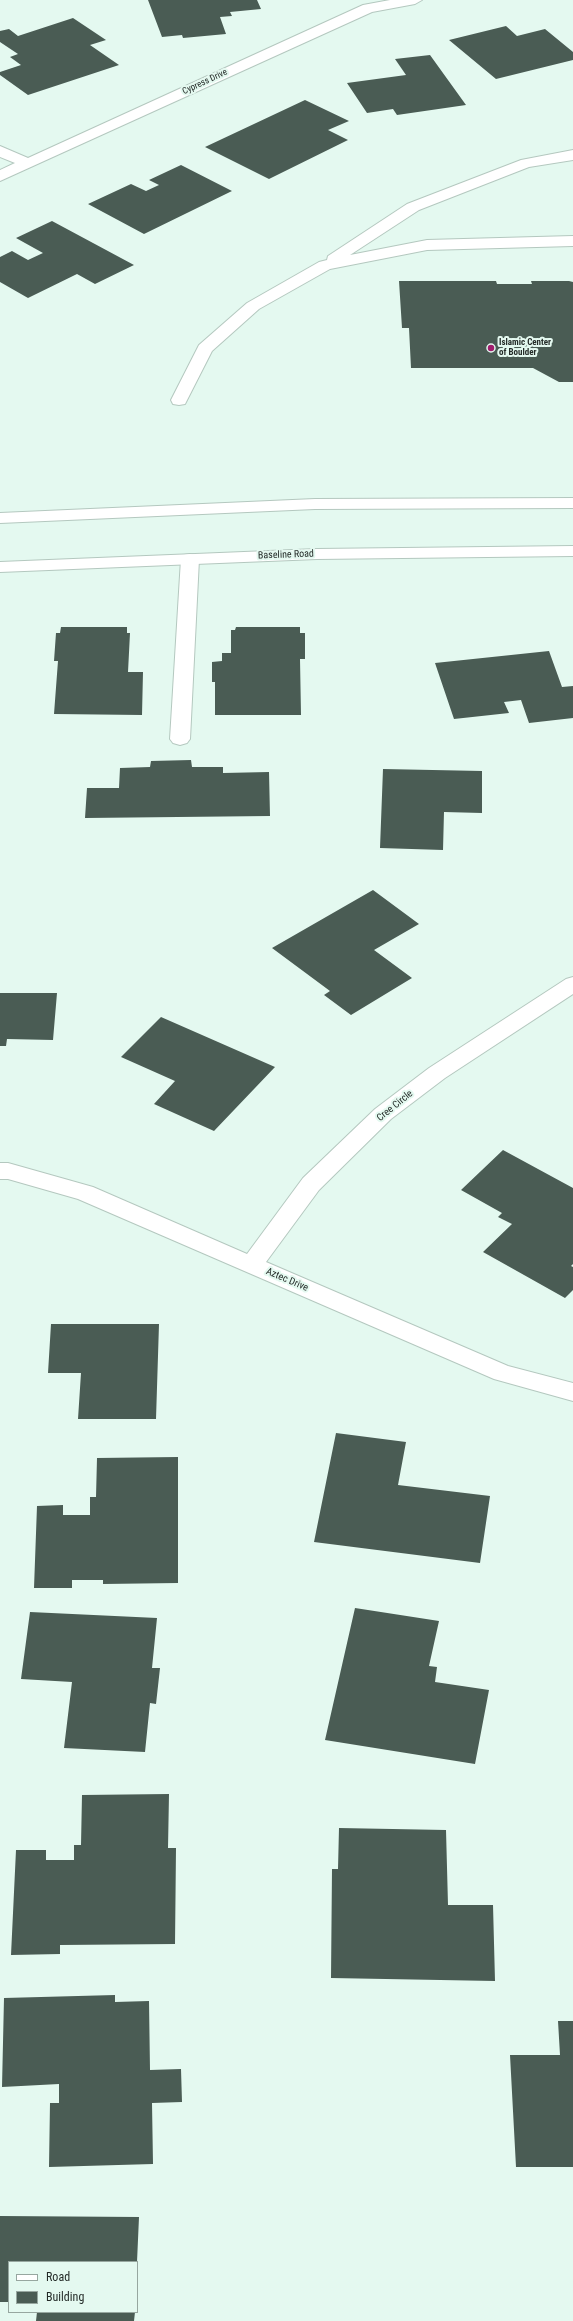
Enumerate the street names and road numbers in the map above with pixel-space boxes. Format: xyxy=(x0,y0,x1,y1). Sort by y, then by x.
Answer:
street label: Cypress Drive xyxy=(181,67,229,97)
street label: Baseline Road xyxy=(258,548,314,562)
street label: Cree Circle xyxy=(375,1088,415,1124)
street label: Aztec Drive xyxy=(264,1266,310,1294)

